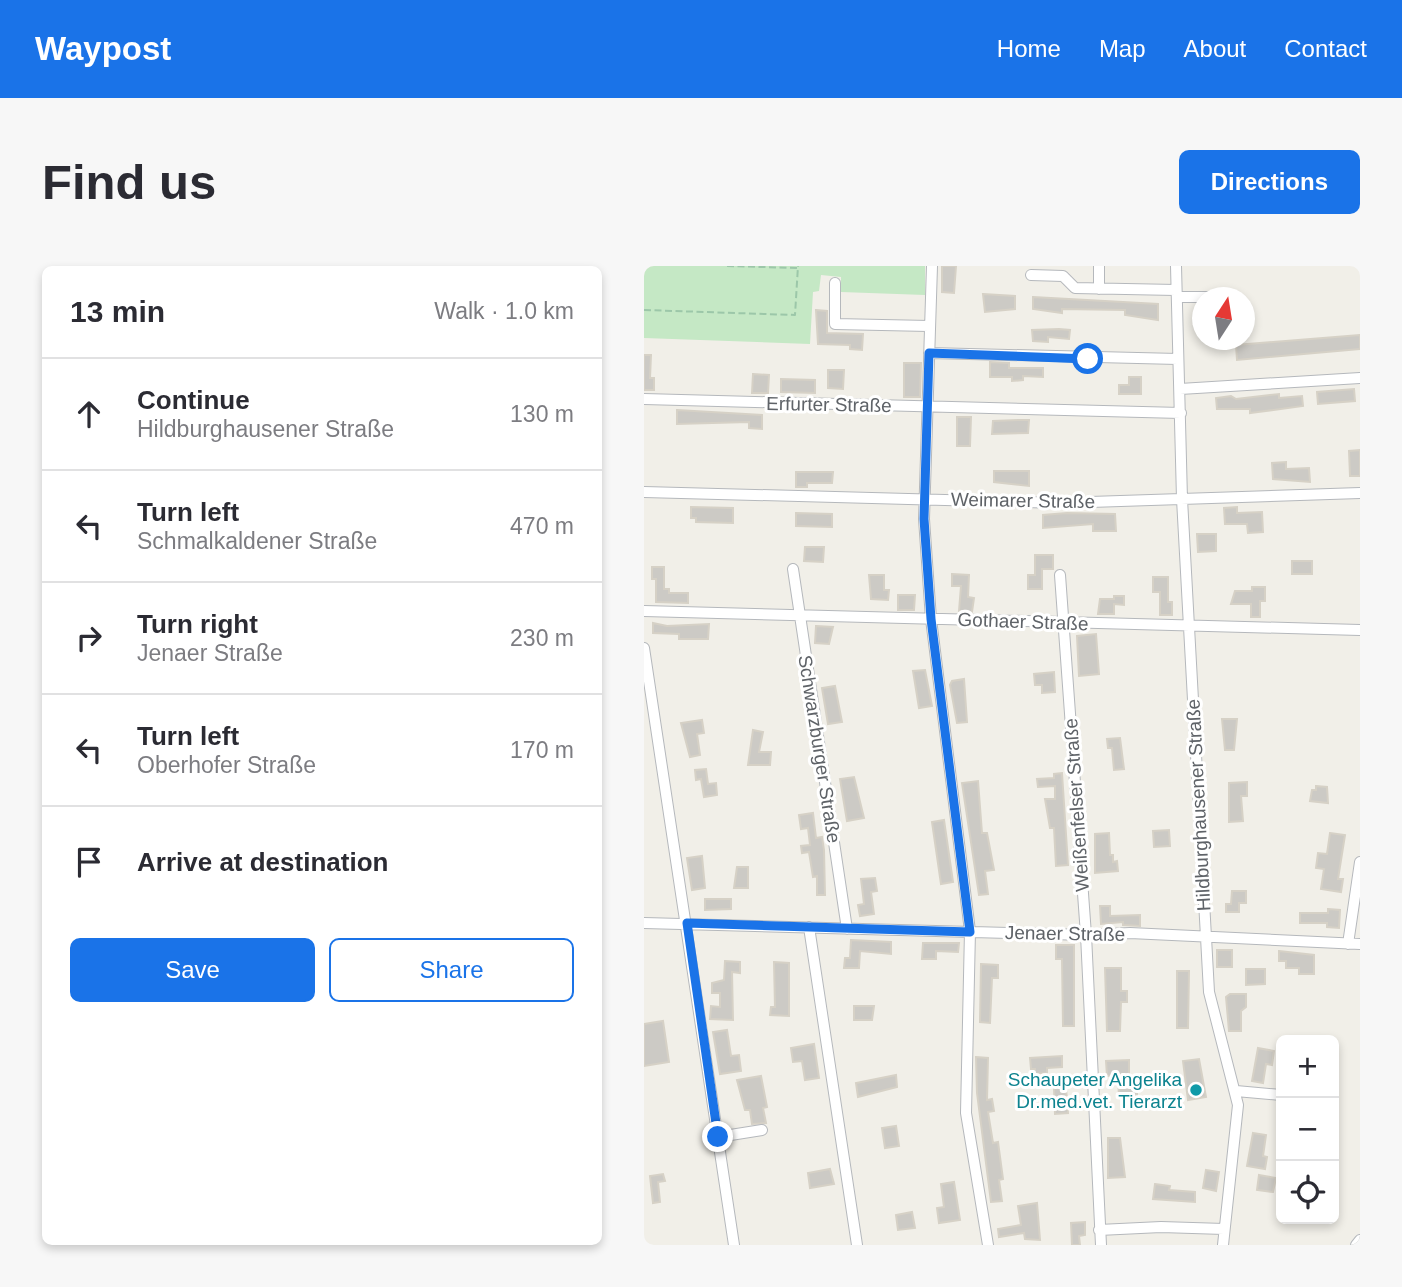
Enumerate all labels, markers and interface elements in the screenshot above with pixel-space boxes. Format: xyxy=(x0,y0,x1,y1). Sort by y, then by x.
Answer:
text: Waypost xyxy=(35,30,171,67)
text: Home xyxy=(997,35,1061,62)
text: Map xyxy=(1099,35,1146,62)
text: About xyxy=(1184,35,1246,62)
text: Contact xyxy=(1284,35,1367,62)
button: Directions xyxy=(1179,150,1360,214)
text: Find us xyxy=(42,155,216,209)
north arrow xyxy=(1192,287,1255,350)
text: 13 min xyxy=(70,295,165,328)
text: Walk · 1.0 km xyxy=(434,298,574,324)
route start xyxy=(1072,343,1103,374)
text: Continue xyxy=(137,385,250,415)
street label: Erfurter Straße xyxy=(766,393,892,416)
icon: ahead xyxy=(70,395,108,433)
text: 130 m xyxy=(510,401,574,427)
text: Hildburghausener Straße xyxy=(137,416,394,442)
street label: Weimarer Straße xyxy=(951,489,1095,512)
text: Turn left xyxy=(137,497,239,527)
icon: left xyxy=(70,507,108,545)
text: 470 m xyxy=(510,513,574,539)
text: Schmalkaldener Straße xyxy=(137,528,377,554)
text: Turn right xyxy=(137,609,258,639)
street label: Gothaer Straße xyxy=(957,609,1089,634)
icon: right xyxy=(70,619,108,657)
text: 230 m xyxy=(510,625,574,651)
text: Jenaer Straße xyxy=(137,640,283,666)
street label: Schwarzburger Straße xyxy=(794,654,845,845)
street label: Hildburghausener Straße xyxy=(1182,698,1215,912)
street label: Weißenfelser Straße xyxy=(1060,717,1093,892)
text: Turn left xyxy=(137,721,239,751)
icon: left xyxy=(70,731,108,769)
text: 170 m xyxy=(510,737,574,763)
text: Oberhofer Straße xyxy=(137,752,316,778)
icon: arrive xyxy=(70,843,108,881)
text: Arrive at destination xyxy=(137,847,388,877)
street label: Jenaer Straße xyxy=(1005,922,1125,945)
button: Save xyxy=(70,938,315,1002)
button: Share xyxy=(329,938,574,1002)
map controls xyxy=(1276,1035,1339,1224)
button: + xyxy=(1276,1035,1339,1098)
place label: Schaupeter Angelika Dr.med.vet. Tierarzt xyxy=(1008,1069,1183,1112)
marker: Schaupeter Angelika Dr.med.vet. Tierarzt xyxy=(1188,1082,1204,1098)
button: − xyxy=(1276,1098,1339,1161)
route end xyxy=(702,1121,733,1152)
button: locate xyxy=(1276,1161,1339,1224)

